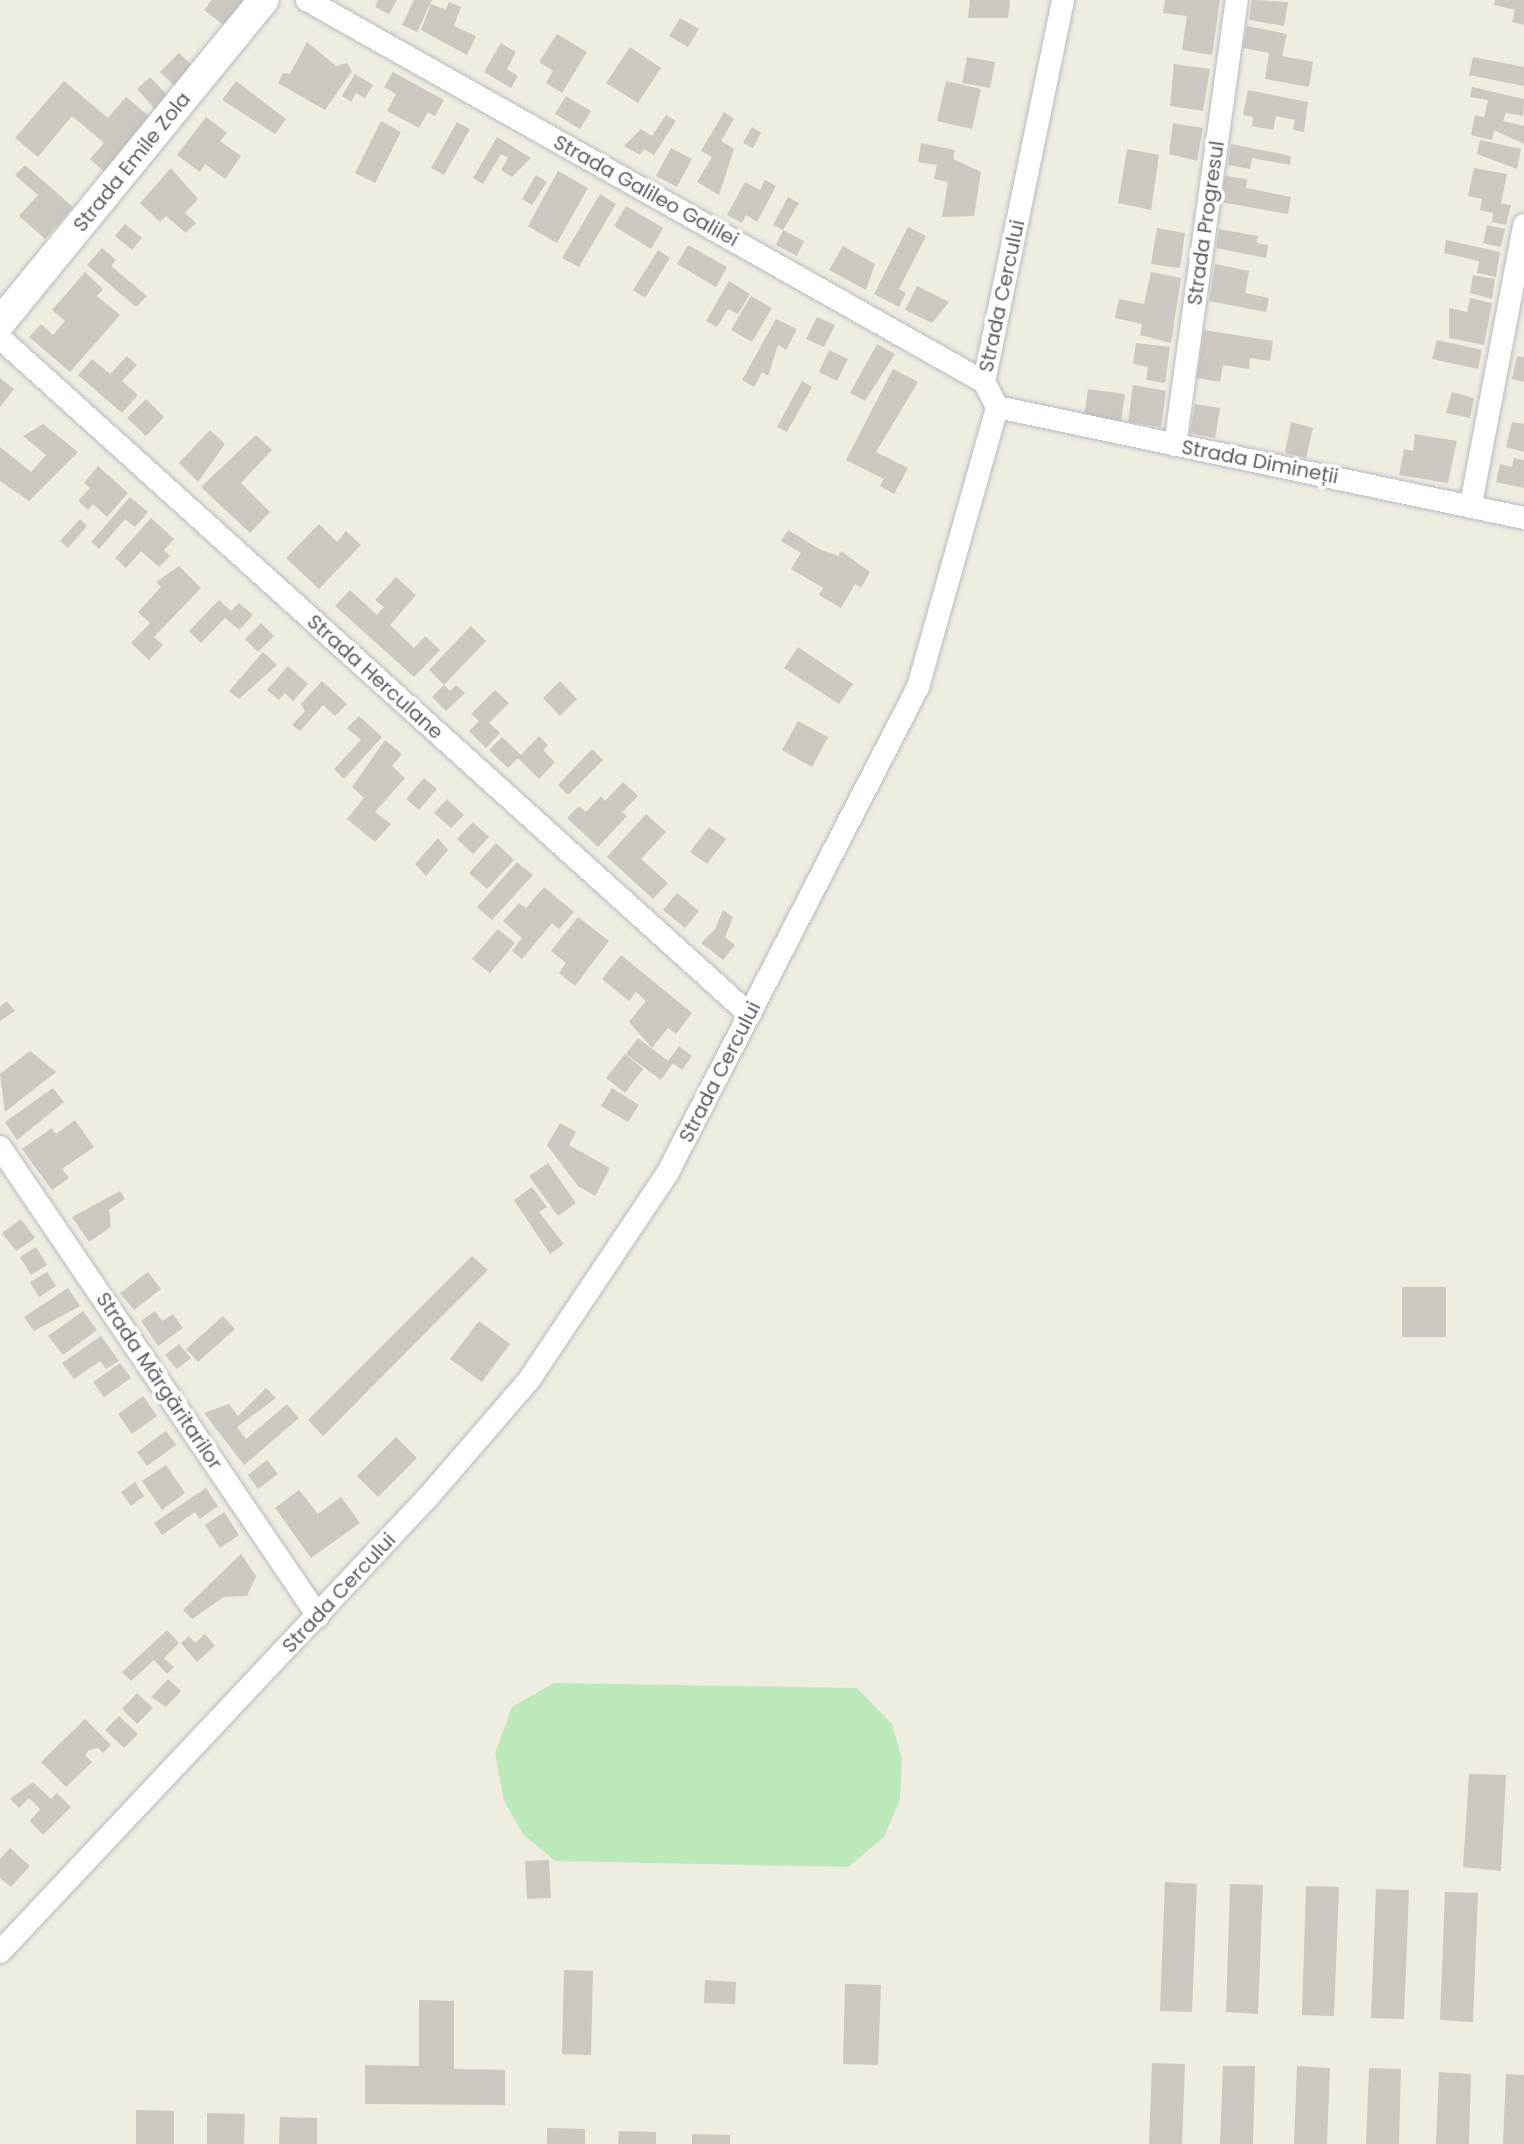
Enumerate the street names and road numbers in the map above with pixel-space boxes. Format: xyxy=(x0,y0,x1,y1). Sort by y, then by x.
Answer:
street label: Strada Emile Zola xyxy=(68,87,196,237)
street label: Strada Galileo Galilei xyxy=(549,130,743,252)
street label: Strada Progresul xyxy=(1183,139,1229,307)
street label: Strada Cercului xyxy=(974,218,1030,374)
street label: Strada Dimineții xyxy=(1180,435,1340,489)
street label: Strada Herculane xyxy=(302,610,448,744)
street label: Strada Cercului xyxy=(674,997,766,1147)
street label: Strada Mărgăritarilor xyxy=(91,1288,227,1474)
street label: Strada Cercului xyxy=(277,1528,401,1658)

